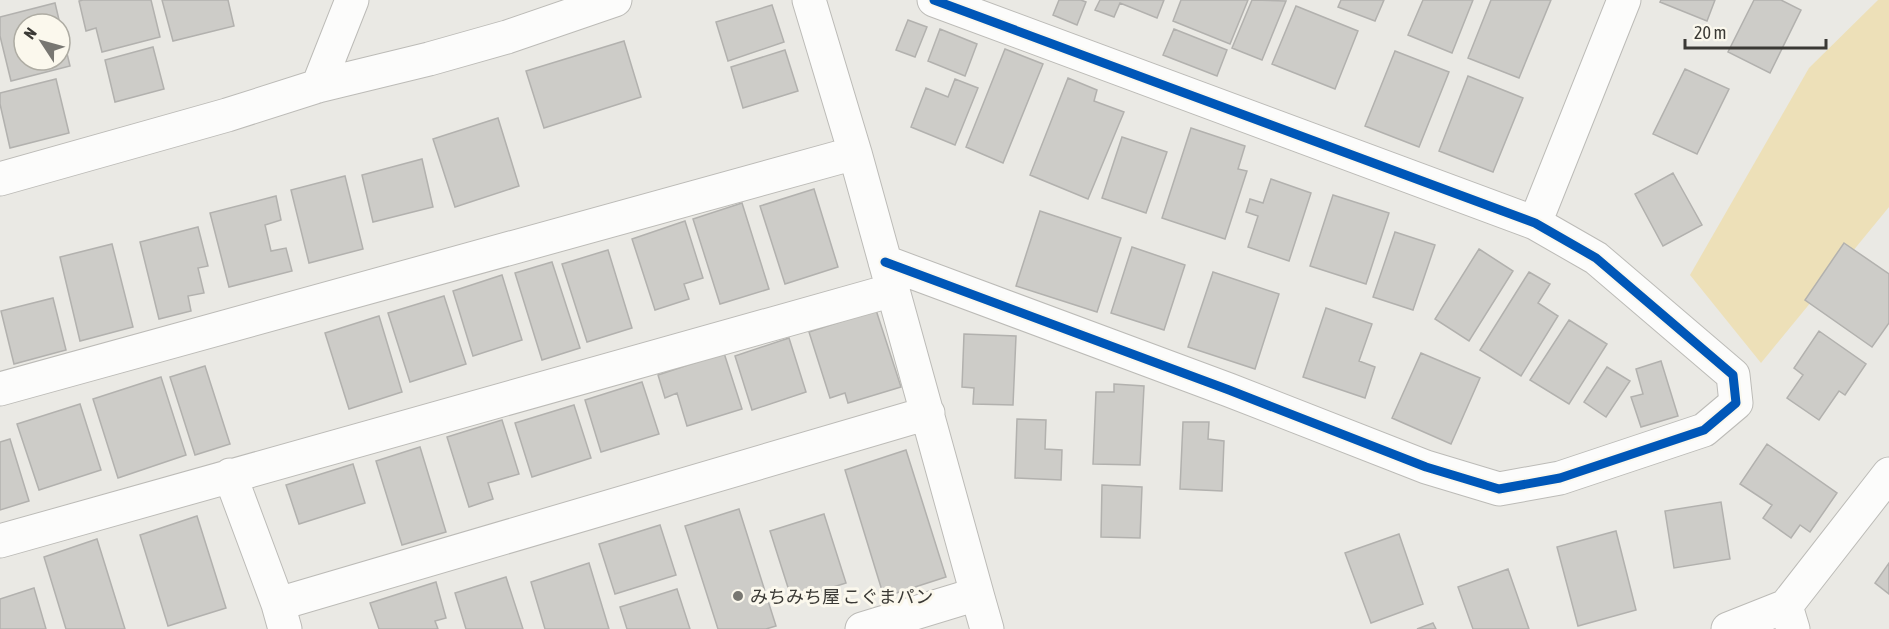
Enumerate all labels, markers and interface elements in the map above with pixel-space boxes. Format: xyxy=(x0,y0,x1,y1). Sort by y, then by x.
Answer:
north arrow xyxy=(12,12,72,72)
scale bar xyxy=(1685,12,1826,50)
text: 20 m xyxy=(1694,22,1726,43)
text: N xyxy=(20,24,40,42)
place label: みちみち屋 こぐまパン xyxy=(750,586,933,607)
marker: みちみち屋 こぐまパン xyxy=(731,589,745,603)

